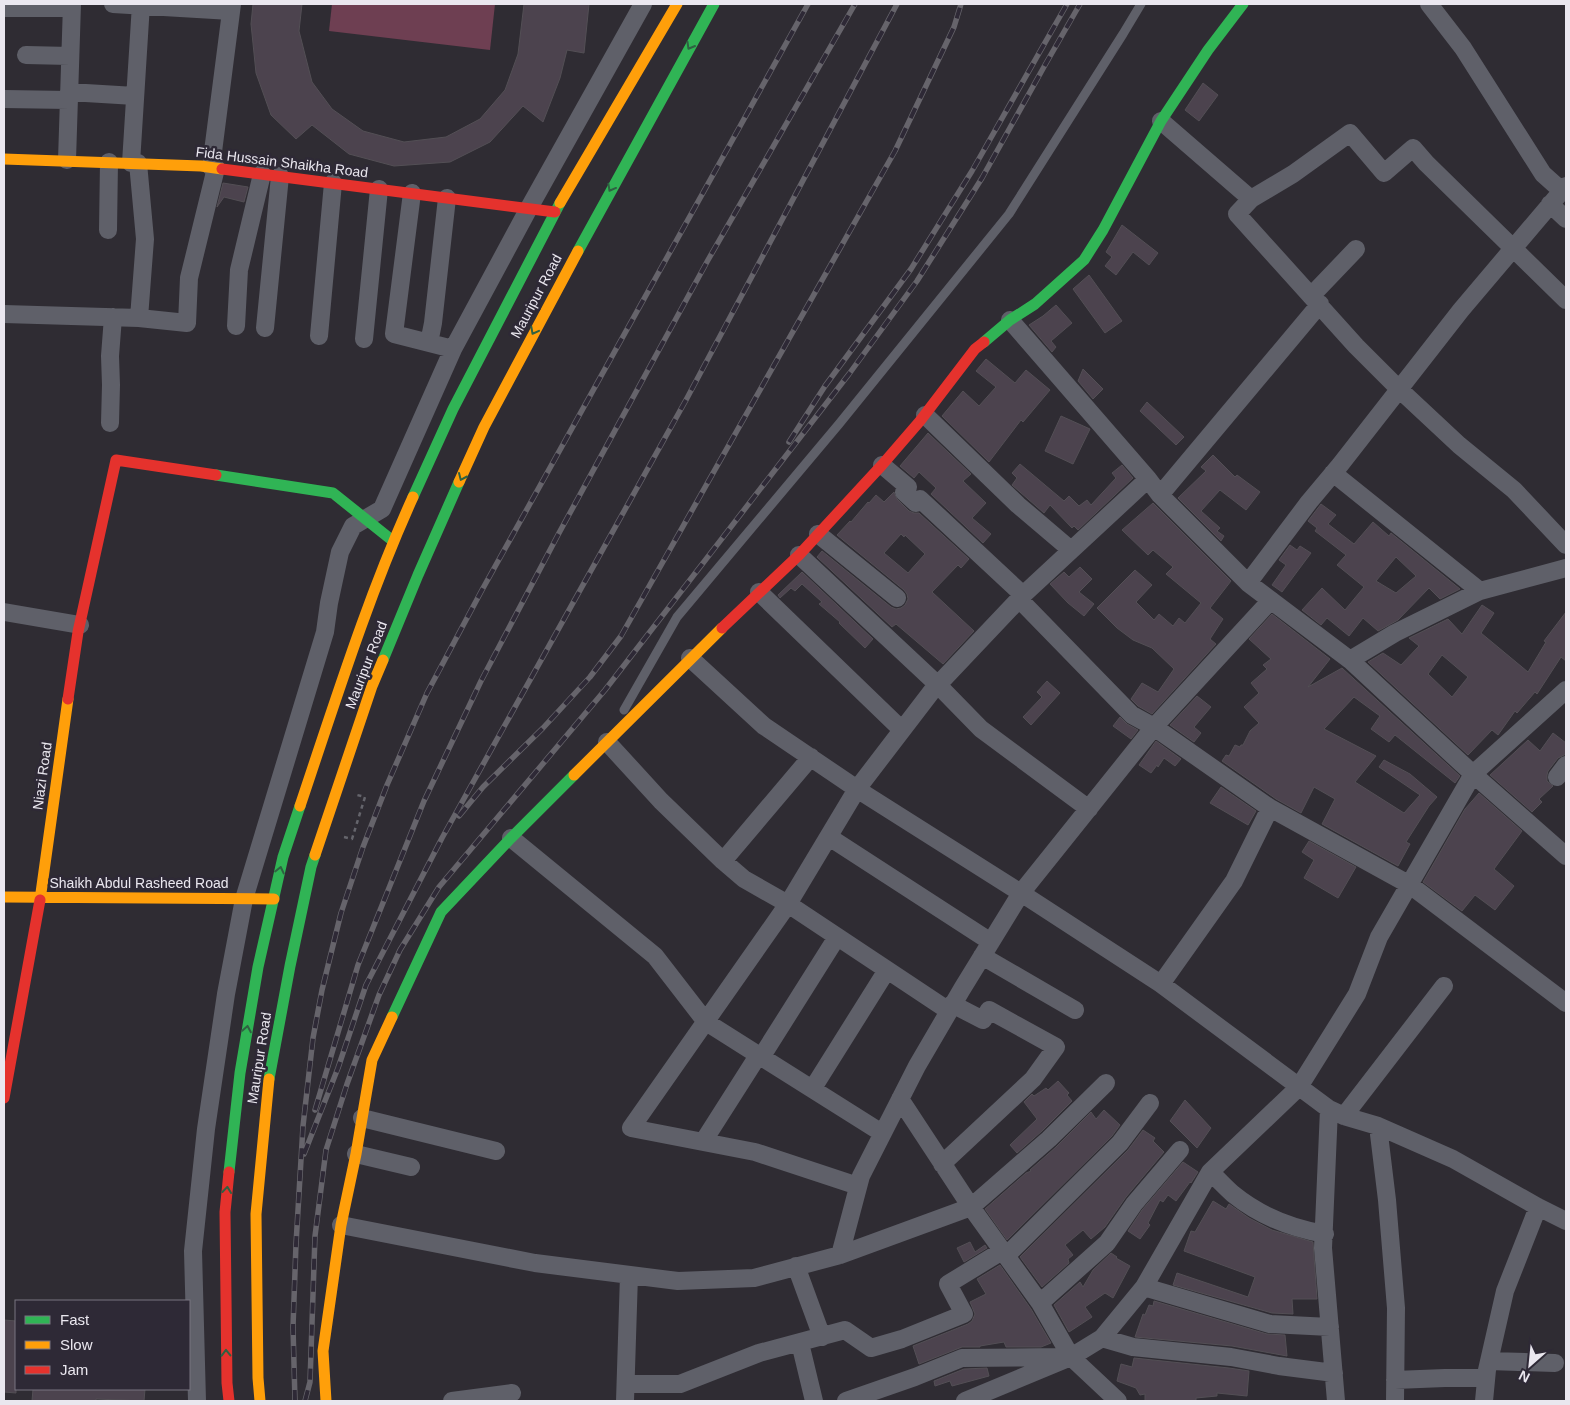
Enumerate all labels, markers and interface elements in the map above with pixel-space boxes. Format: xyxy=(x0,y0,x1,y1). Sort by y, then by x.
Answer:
one-way arrow xyxy=(686,41,696,50)
street label: Fida Hussain Shaikha Road xyxy=(195,143,369,181)
one-way arrow xyxy=(608,183,618,192)
street label: Mauripur Road xyxy=(507,251,565,341)
one-way arrow xyxy=(530,326,540,335)
one-way arrow xyxy=(457,472,468,481)
street label: Mauripur Road xyxy=(342,619,390,711)
street label: Niazi Road xyxy=(29,741,55,811)
one-way arrow xyxy=(274,866,285,875)
street label: Shaikh Abdul Rasheed Road xyxy=(49,875,229,891)
street label: Mauripur Road xyxy=(244,1011,274,1105)
one-way arrow xyxy=(242,1025,252,1034)
one-way arrow xyxy=(221,1186,232,1194)
legend xyxy=(15,1300,190,1390)
text: Fast xyxy=(60,1311,90,1328)
text: Slow xyxy=(60,1336,93,1353)
north arrow xyxy=(1505,1340,1555,1390)
one-way arrow xyxy=(221,1348,231,1356)
text: Jam xyxy=(60,1361,88,1378)
text: N xyxy=(1516,1367,1532,1386)

